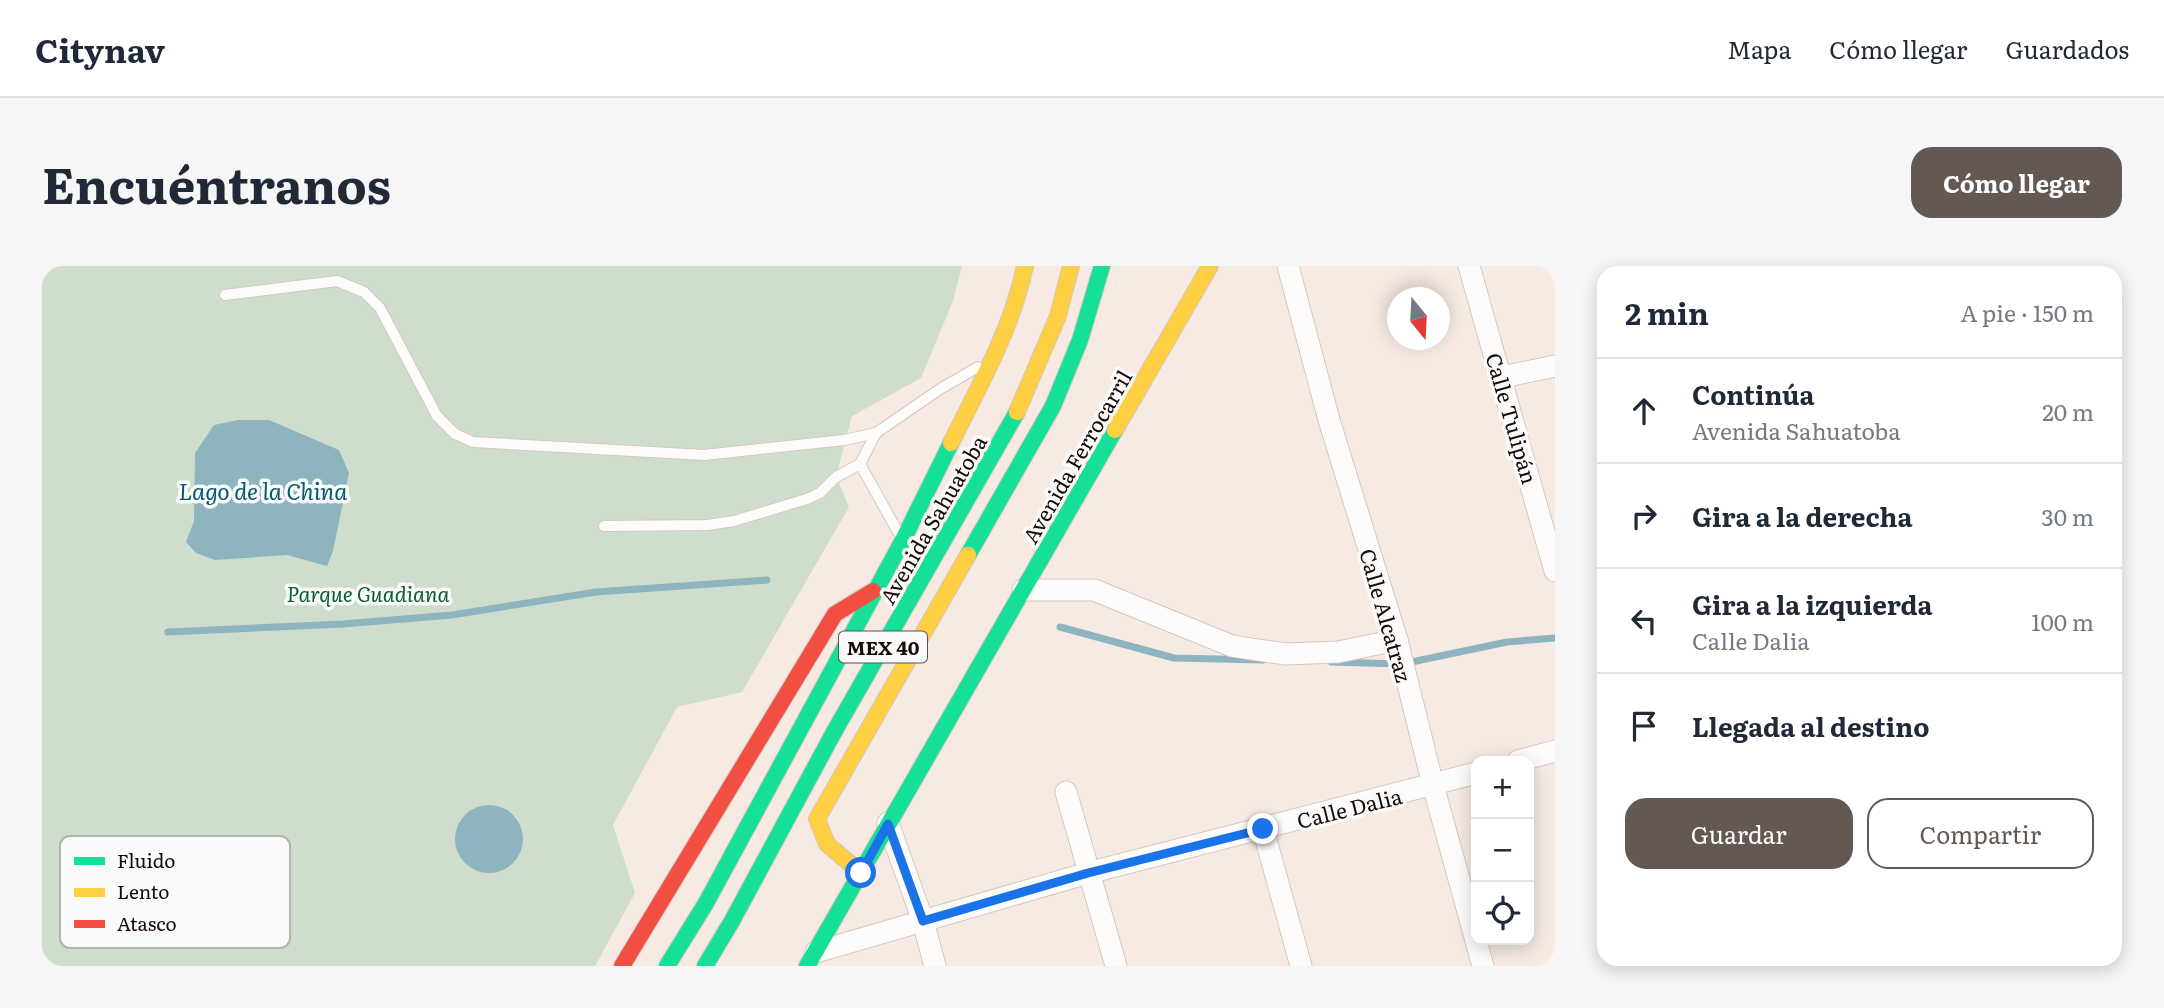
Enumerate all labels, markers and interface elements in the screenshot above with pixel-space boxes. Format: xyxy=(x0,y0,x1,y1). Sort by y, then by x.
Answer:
text: Citynav xyxy=(35,24,165,73)
text: Mapa xyxy=(1727,31,1791,66)
text: Cómo llegar xyxy=(1829,31,1967,66)
text: Guardados xyxy=(2005,31,2129,66)
text: Encuéntranos xyxy=(42,146,391,219)
button: Cómo llegar xyxy=(1911,147,2122,218)
north arrow xyxy=(1387,287,1450,350)
text: 2 min xyxy=(1625,290,1709,334)
text: A pie · 150 m xyxy=(1961,295,2094,329)
street label: Calle Tulipán xyxy=(1479,349,1547,487)
street label: Avenida Ferrocarril xyxy=(1014,364,1138,548)
text: Continúa xyxy=(1692,374,1815,413)
icon: ahead xyxy=(1625,392,1663,430)
text: 20 m xyxy=(2042,394,2094,428)
text: Avenida Sahuatoba xyxy=(1692,413,1901,447)
street label: Avenida Sahuatoba xyxy=(871,428,993,609)
water label: Lago de la China xyxy=(179,473,347,507)
text: Gira a la derecha xyxy=(1692,496,1912,535)
icon: right xyxy=(1625,497,1663,535)
text: 30 m xyxy=(2041,499,2094,533)
street label: Calle Alcatraz xyxy=(1353,545,1421,685)
park label: Parque Guadiana xyxy=(286,577,450,608)
text: Gira a la izquierda xyxy=(1692,584,1933,623)
icon: left xyxy=(1625,602,1663,640)
text: 100 m xyxy=(2031,604,2094,638)
text: Calle Dalia xyxy=(1692,623,1810,657)
road number: MEX 40 xyxy=(839,632,927,662)
text: Llegada al destino xyxy=(1692,706,1929,745)
icon: arrive xyxy=(1625,707,1663,745)
map controls xyxy=(1471,756,1534,945)
button: + xyxy=(1471,756,1534,819)
street label: Calle Dalia xyxy=(1293,779,1406,835)
button: Guardar xyxy=(1625,798,1853,869)
button: Compartir xyxy=(1867,798,2094,869)
route end xyxy=(1247,813,1278,844)
button: − xyxy=(1471,819,1534,882)
legend xyxy=(60,836,290,948)
text: Fluido xyxy=(117,846,175,874)
route start xyxy=(845,857,876,888)
text: Lento xyxy=(117,877,170,905)
button: locate xyxy=(1471,882,1534,945)
text: Atasco xyxy=(117,909,177,937)

